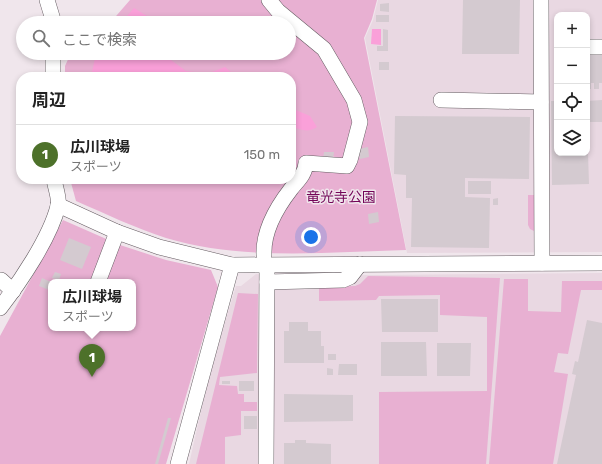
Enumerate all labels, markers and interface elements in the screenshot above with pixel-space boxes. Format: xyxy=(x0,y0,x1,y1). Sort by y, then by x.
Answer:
map controls xyxy=(554,12,590,156)
button: + xyxy=(554,12,590,48)
search box xyxy=(16,16,296,60)
icon: search xyxy=(30,27,52,49)
text: ここで検索 xyxy=(62,31,137,49)
button: − xyxy=(554,48,590,84)
button: locate xyxy=(554,84,590,120)
text: 周辺 xyxy=(32,90,66,110)
button: layers xyxy=(554,120,590,156)
text: 広川球場 xyxy=(70,138,130,156)
text: 1 xyxy=(42,147,48,162)
text: 150 m xyxy=(244,147,280,162)
text: スポーツ xyxy=(70,159,122,174)
park label: 竜光寺公園 xyxy=(306,189,376,206)
your location xyxy=(301,227,321,247)
popup xyxy=(48,279,136,331)
text: 広川球場 xyxy=(62,288,122,306)
text: スポーツ xyxy=(62,309,114,324)
pin: 1 xyxy=(79,344,105,377)

